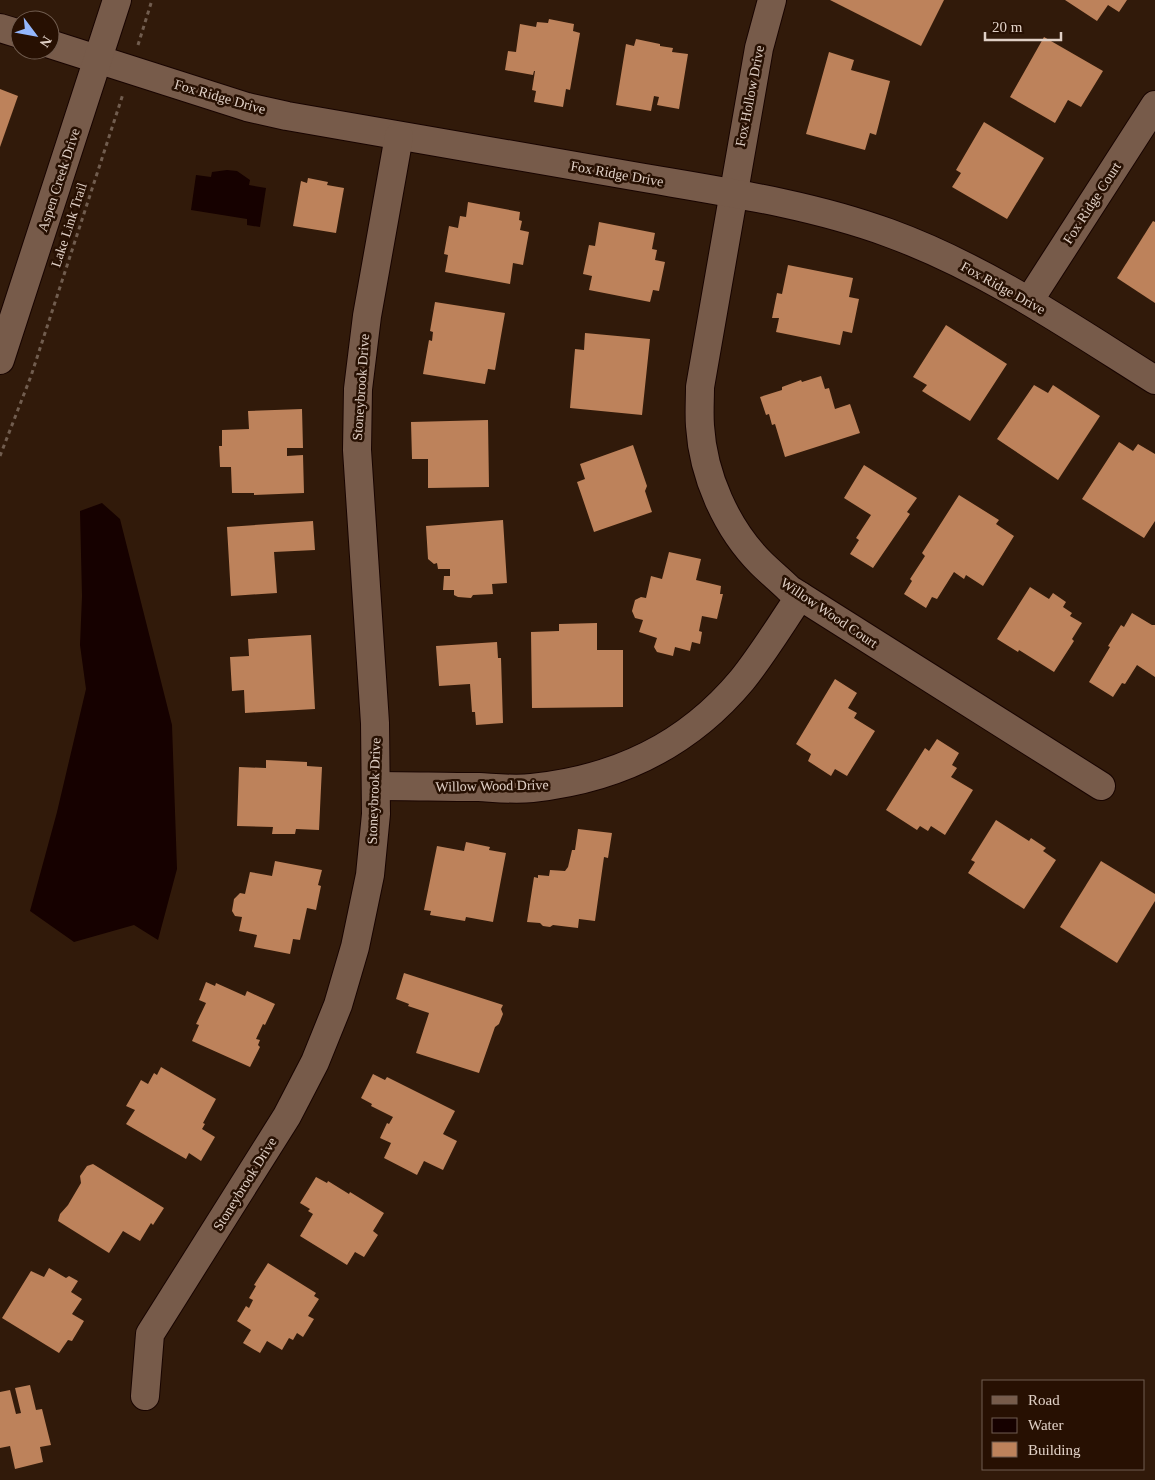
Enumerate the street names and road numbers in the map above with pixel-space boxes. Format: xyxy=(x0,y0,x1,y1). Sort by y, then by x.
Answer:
street label: Fox Hollow Drive xyxy=(733,44,767,148)
street label: Fox Ridge Drive xyxy=(173,77,267,117)
street label: Aspen Creek Drive xyxy=(35,126,83,234)
street label: Fox Ridge Drive xyxy=(569,158,665,190)
street label: Fox Ridge Court xyxy=(1060,159,1124,247)
street label: Lake Link Trail xyxy=(48,181,90,269)
street label: Fox Ridge Drive xyxy=(958,259,1048,317)
street label: Stoneybrook Drive xyxy=(350,333,372,441)
street label: Willow Wood Court xyxy=(778,575,880,651)
street label: Stoneybrook Drive xyxy=(365,737,383,845)
street label: Willow Wood Drive xyxy=(435,778,549,794)
street label: Stoneybrook Drive xyxy=(210,1135,280,1233)

